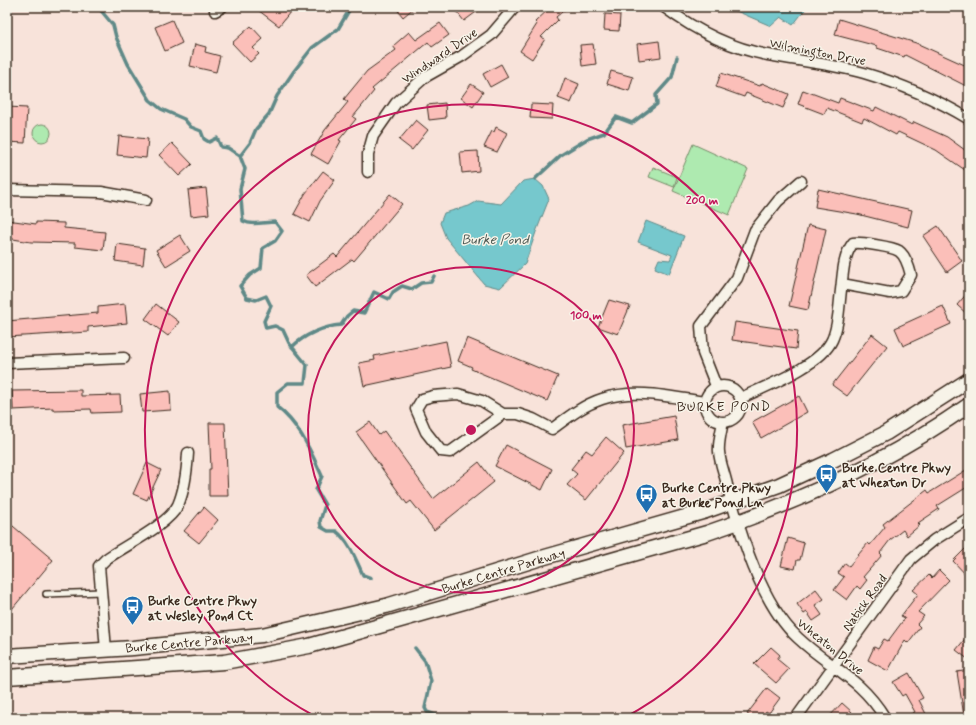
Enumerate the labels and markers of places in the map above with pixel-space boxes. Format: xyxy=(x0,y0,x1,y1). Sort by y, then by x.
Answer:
centre of rings xyxy=(464,423,478,437)
place label: Burke Centre Pkwy at Wheaton Dr xyxy=(842,460,951,492)
bus stop icon: Burke Centre Pkwy at Wheaton Dr xyxy=(813,461,839,494)
place label: Burke Centre Pkwy at Burke Pond Ln xyxy=(662,480,771,512)
bus stop icon: Burke Centre Pkwy at Burke Pond Ln xyxy=(634,481,660,514)
place label: Burke Centre Pkwy at Wesley Pond Ct xyxy=(148,593,257,625)
bus stop icon: Burke Centre Pkwy at Wesley Pond Ct xyxy=(119,594,145,627)

